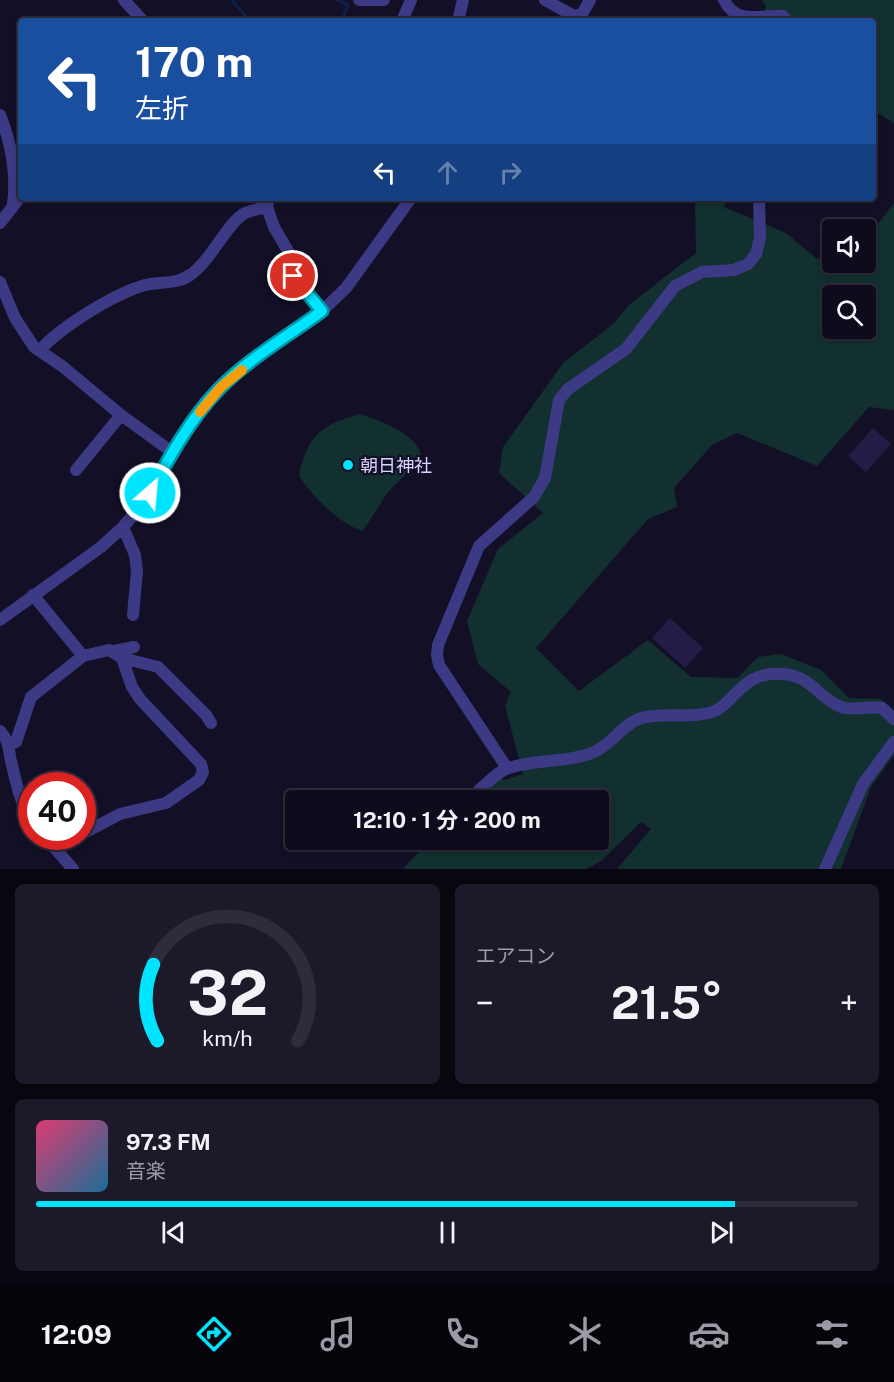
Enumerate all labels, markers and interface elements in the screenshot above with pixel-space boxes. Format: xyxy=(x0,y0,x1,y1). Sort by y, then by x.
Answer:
text: 170 m xyxy=(135,37,253,86)
icon: left xyxy=(36,42,114,120)
text: 左折 xyxy=(135,92,189,124)
icon: left xyxy=(368,156,401,189)
icon: ahead xyxy=(431,156,464,189)
icon: right xyxy=(494,156,527,189)
map controls xyxy=(822,219,876,339)
button: sound xyxy=(822,219,876,273)
pin xyxy=(267,250,318,301)
icon: arrive xyxy=(276,259,309,292)
button: search xyxy=(822,285,876,339)
place label: 朝日神社 xyxy=(360,455,432,476)
marker: 朝日神社 xyxy=(341,458,355,472)
position arrow xyxy=(118,461,182,525)
speed limit sign: 40 xyxy=(18,772,96,850)
text: 12:10 · 1 分 · 200 m xyxy=(353,807,541,833)
text: エアコン xyxy=(476,944,556,968)
text: 32 xyxy=(187,956,268,1029)
text: 21.5° xyxy=(611,976,723,1029)
text: − xyxy=(476,984,494,1022)
text: + xyxy=(840,984,858,1022)
text: km/h xyxy=(202,1026,252,1051)
text: 97.3 FM xyxy=(126,1129,211,1155)
text: 音楽 xyxy=(126,1159,166,1183)
icon: previous xyxy=(157,1216,190,1249)
icon: pause xyxy=(431,1216,464,1249)
icon: next xyxy=(705,1216,738,1249)
icon: directions xyxy=(193,1313,235,1355)
icon: music xyxy=(317,1313,359,1355)
icon: phone xyxy=(441,1313,483,1355)
icon: climate xyxy=(564,1313,606,1355)
icon: car xyxy=(688,1313,730,1355)
icon: filters xyxy=(811,1313,853,1355)
text: 12:09 xyxy=(41,1318,112,1350)

